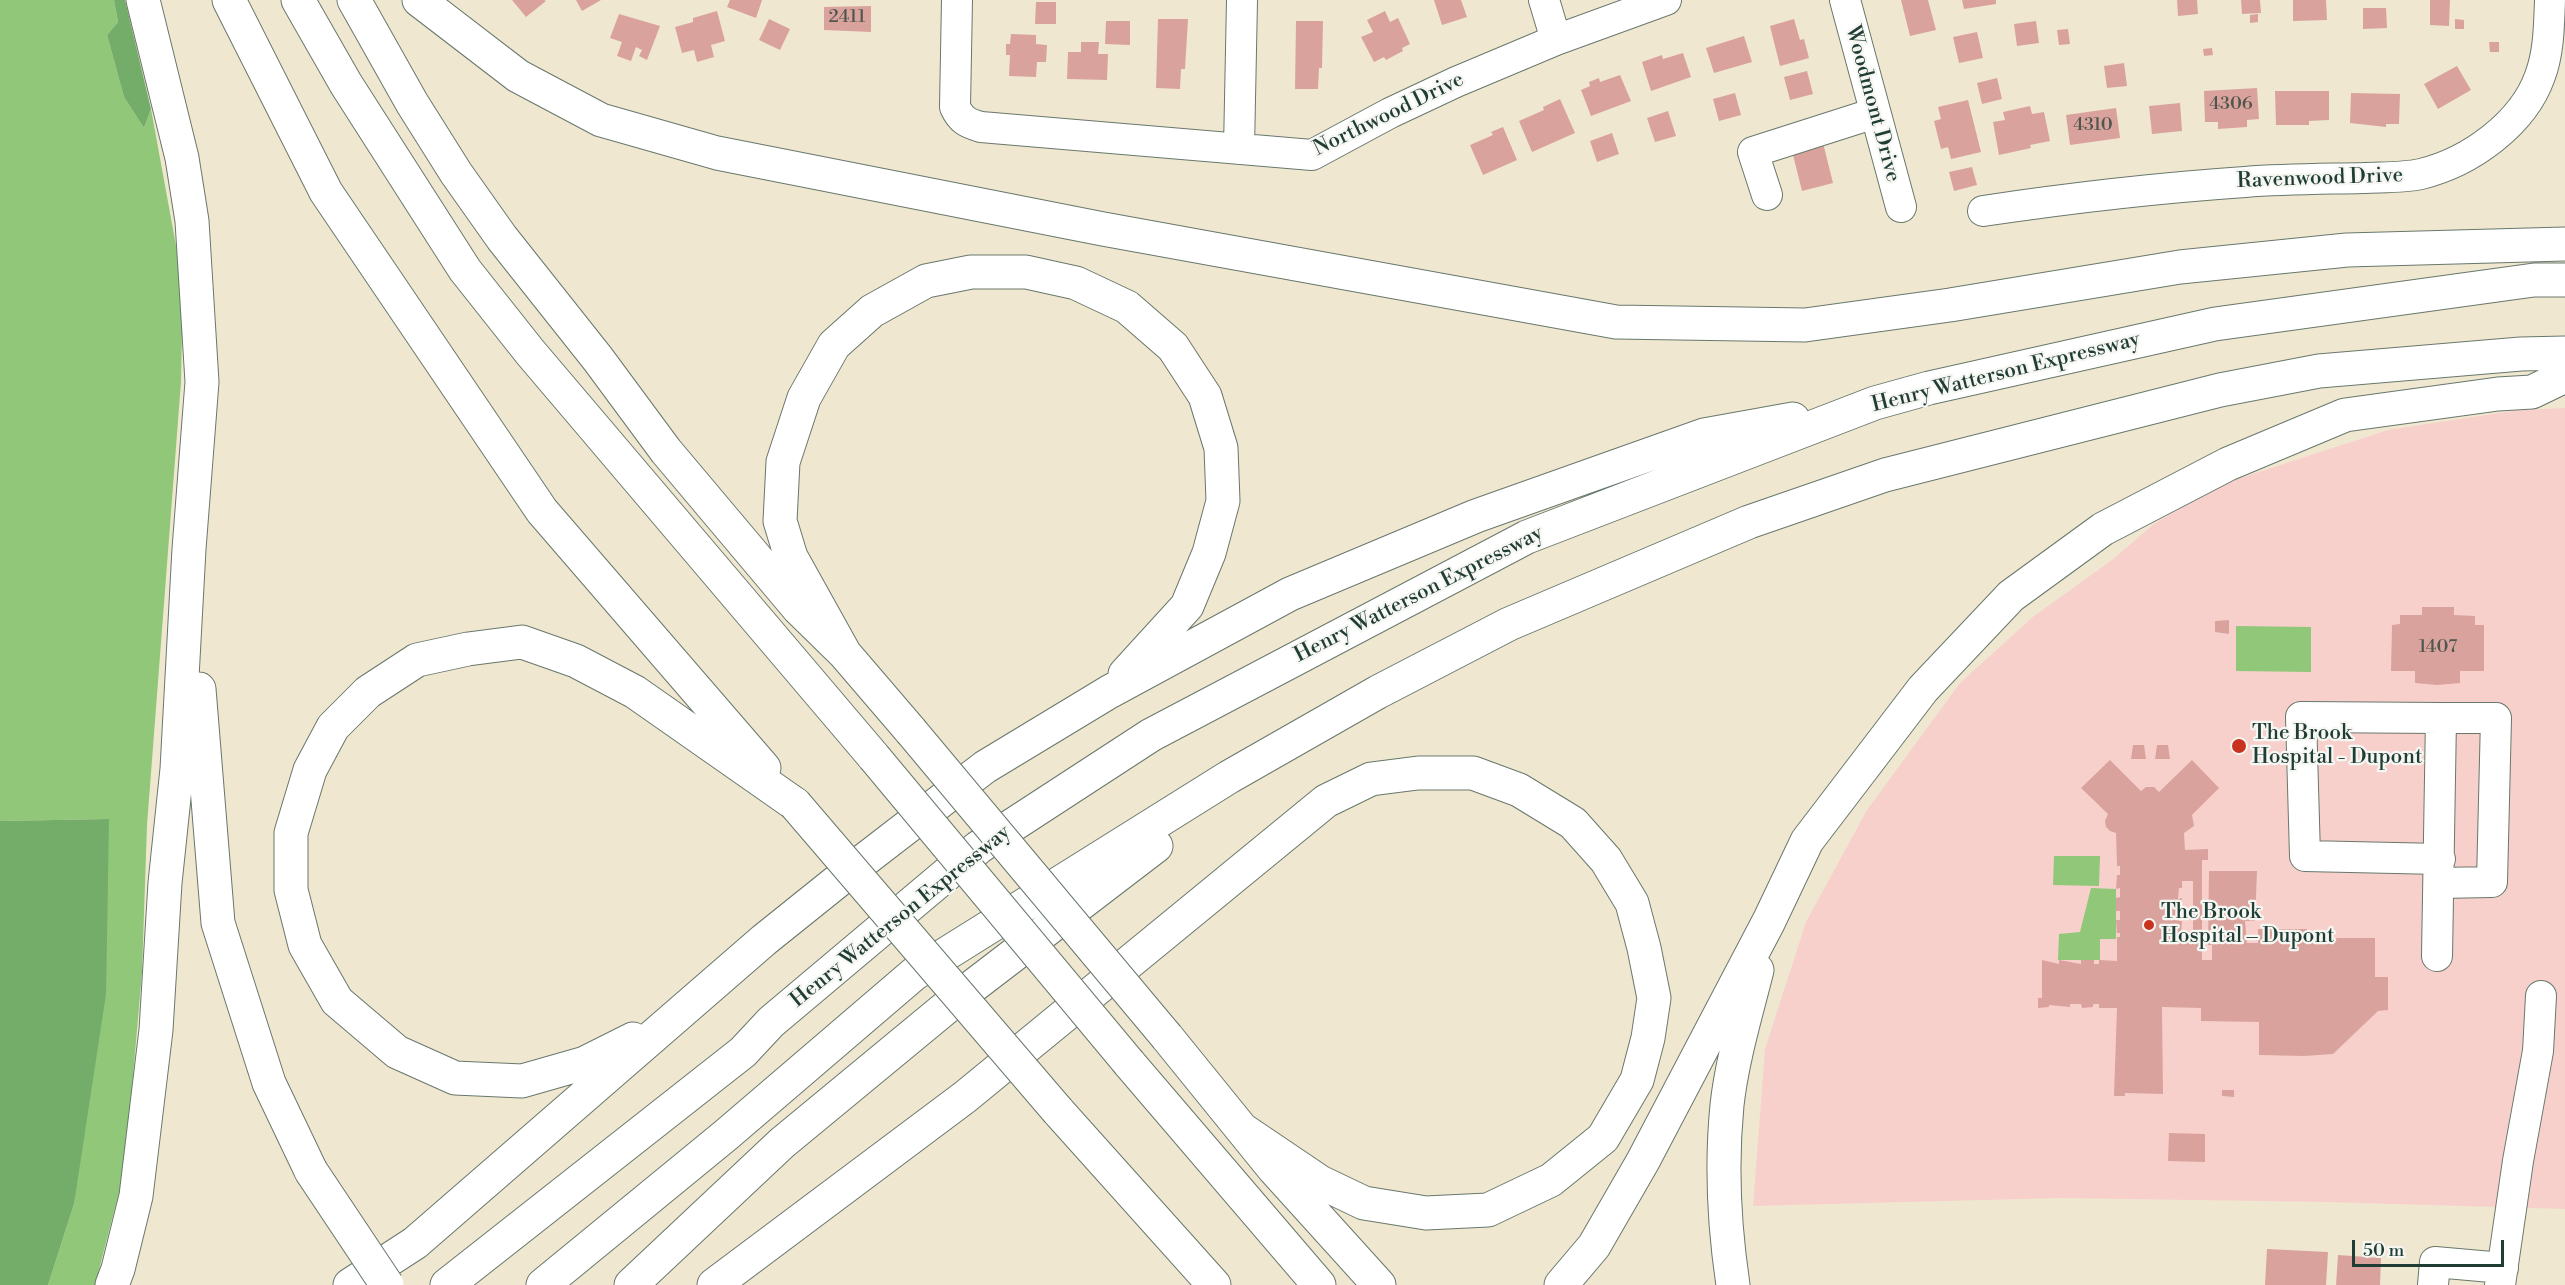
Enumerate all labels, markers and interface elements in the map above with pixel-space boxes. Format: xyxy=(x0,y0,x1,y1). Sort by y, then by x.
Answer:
house number: 2411 xyxy=(828,7,866,29)
street label: Woodmont Drive xyxy=(1839,23,1905,185)
street label: Northwood Drive xyxy=(1310,68,1468,162)
house number: 4306 xyxy=(2209,94,2253,116)
house number: 4310 xyxy=(2073,115,2113,137)
street label: Ravenwood Drive xyxy=(2236,164,2404,194)
street label: Henry Watterson Expressway xyxy=(1869,327,2143,419)
street label: Henry Watterson Expressway xyxy=(1290,521,1548,669)
house number: 1407 xyxy=(2419,637,2457,659)
place label: The Brook Hospital - Dupont xyxy=(2252,721,2422,771)
marker: The Brook Hospital - Dupont xyxy=(2230,737,2248,755)
street label: Henry Watterson Expressway xyxy=(786,820,1016,1014)
place label: The Brook Hospital – Dupont xyxy=(2161,900,2334,950)
marker: The Brook Hospital – Dupont xyxy=(2142,918,2156,932)
scale bar xyxy=(2355,1228,2506,1266)
text: 50 m xyxy=(2363,1239,2404,1262)

